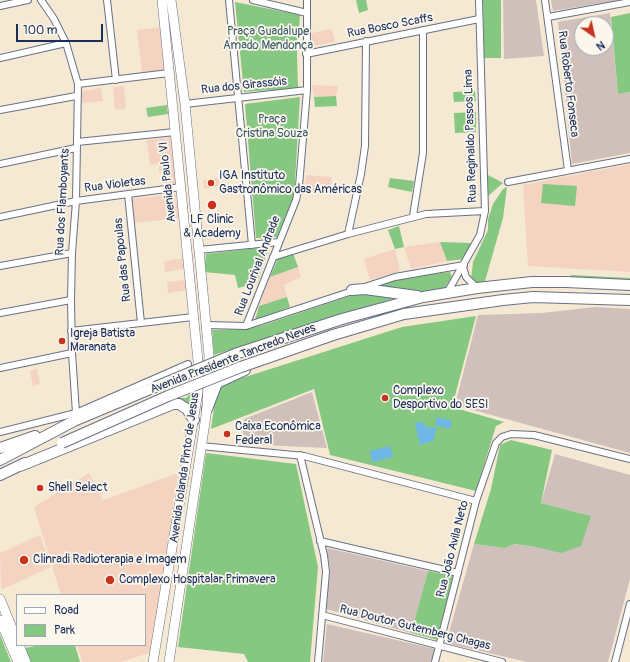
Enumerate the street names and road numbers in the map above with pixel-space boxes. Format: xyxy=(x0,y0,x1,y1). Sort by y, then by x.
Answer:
street label: Rua Bosco Scaffs xyxy=(346,11,434,41)
street label: Rua Roberto Fonseca xyxy=(554,30,582,138)
street label: Rua Reginaldo Passos Lima xyxy=(461,69,481,203)
street label: Rua dos Girassóis xyxy=(200,74,288,98)
street label: Avenida Paulo VI xyxy=(157,141,179,223)
street label: Rua dos Flamboyants xyxy=(53,148,73,256)
street label: Rua Violetas xyxy=(84,174,146,196)
street label: Rua Lourival Andrade xyxy=(232,214,284,318)
street label: Rua das Papoulas xyxy=(111,217,135,303)
street label: Avenida Presidente Tancredo Neves xyxy=(148,321,318,397)
street label: Avenida Iolanda Pinto de Jesus xyxy=(167,392,203,544)
street label: Rua João Avila Neto xyxy=(434,499,472,599)
street label: Rua Doutor Gutemberg Chagas xyxy=(338,602,492,654)

